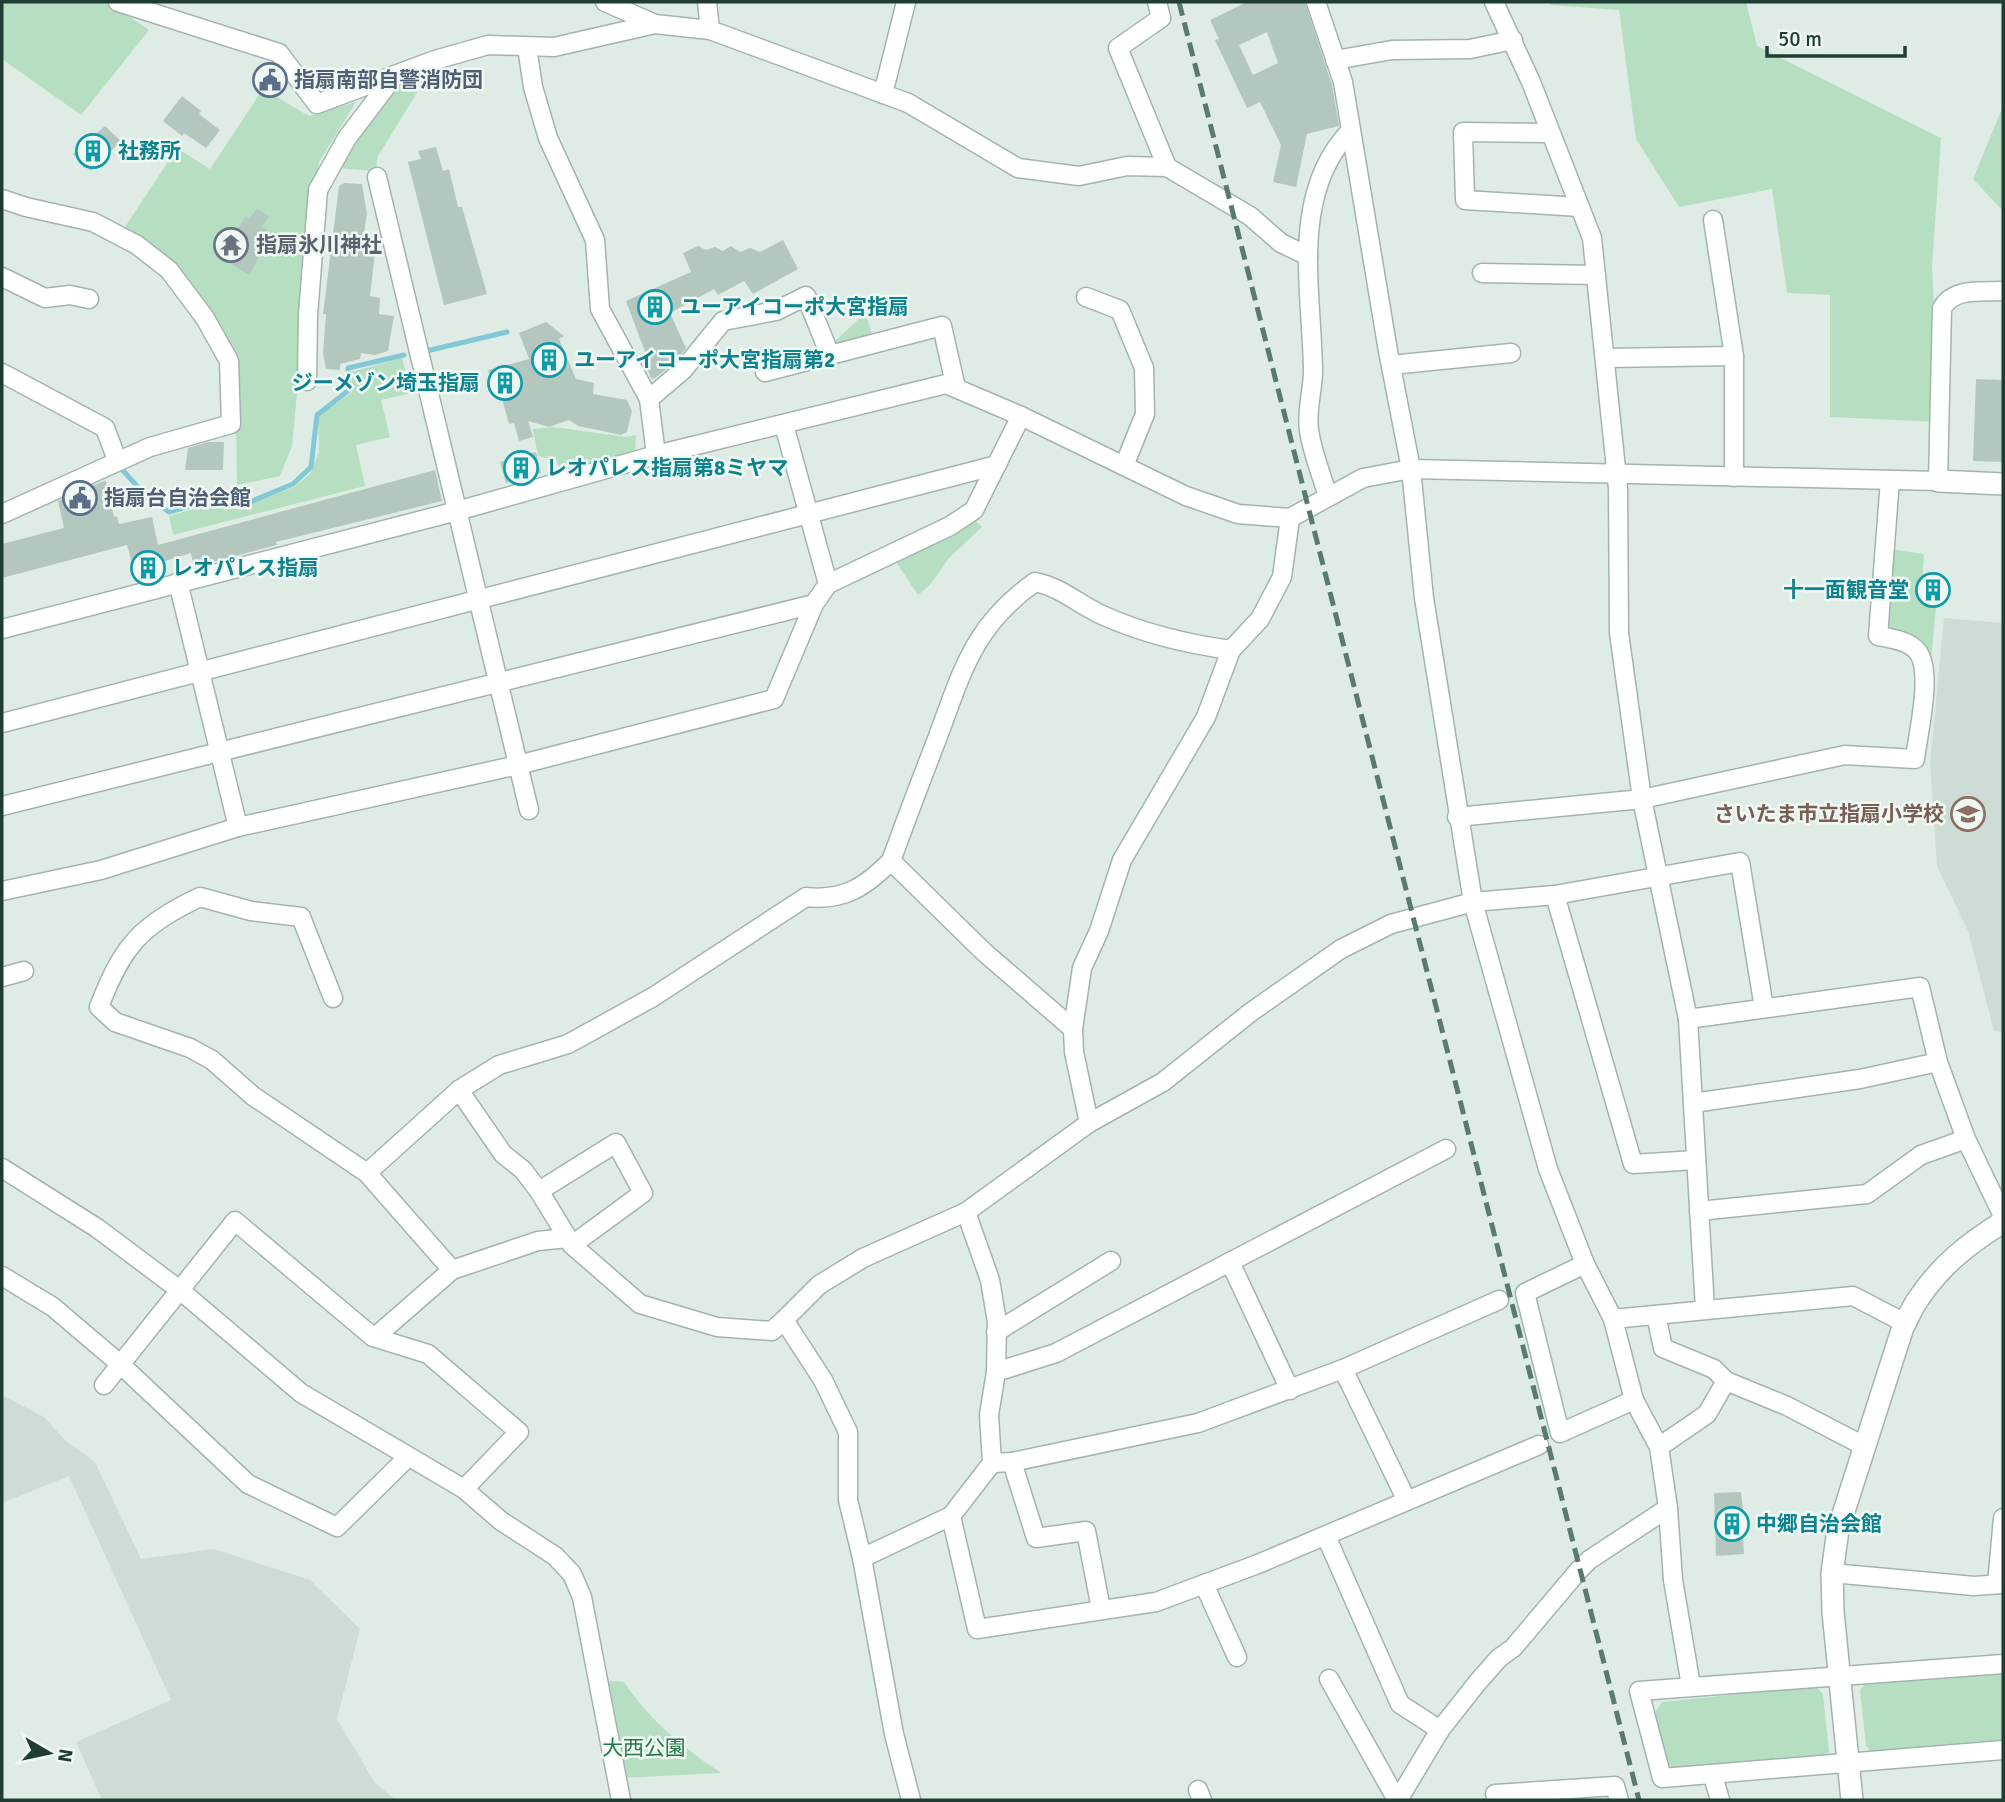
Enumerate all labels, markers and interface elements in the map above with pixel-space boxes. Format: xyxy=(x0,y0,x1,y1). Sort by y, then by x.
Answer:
scale bar xyxy=(1767,14,1905,58)
text: 50 m xyxy=(1778,26,1822,52)
public building icon: 指扇南部自警消防団 xyxy=(251,61,289,99)
place label: 指扇南部自警消防団 xyxy=(294,67,483,93)
building icon: 社務所 xyxy=(74,132,112,170)
place label: 社務所 xyxy=(118,138,181,164)
temple icon: 指扇氷川神社 xyxy=(212,226,250,264)
place label: 指扇氷川神社 xyxy=(256,232,382,258)
building icon: ユーアイコーポ大宮指扇 xyxy=(636,288,674,326)
place label: ユーアイコーポ大宮指扇 xyxy=(680,294,909,320)
building icon: ユーアイコーポ大宮指扇第2 xyxy=(530,341,568,379)
place label: ユーアイコーポ大宮指扇第2 xyxy=(574,347,835,373)
building icon: ジーメゾン埼玉指扇 xyxy=(486,364,524,402)
place label: ジーメゾン埼玉指扇 xyxy=(292,370,480,396)
building icon: レオパレス指扇第8ミヤマ xyxy=(502,449,540,487)
place label: レオパレス指扇第8ミヤマ xyxy=(546,455,788,481)
public building icon: 指扇台自治会館 xyxy=(61,479,99,517)
place label: 指扇台自治会館 xyxy=(104,485,251,511)
building icon: レオパレス指扇 xyxy=(129,549,167,587)
place label: レオパレス指扇 xyxy=(172,555,319,581)
building icon: 十一面観音堂 xyxy=(1914,571,1952,609)
place label: 十一面観音堂 xyxy=(1783,577,1909,603)
school or university icon: さいたま市立指扇小学校 xyxy=(1949,795,1987,833)
place label: さいたま市立指扇小学校 xyxy=(1714,801,1944,827)
building icon: 中郷自治会館 xyxy=(1713,1505,1751,1543)
place label: 中郷自治会館 xyxy=(1756,1511,1882,1537)
north arrow xyxy=(14,1718,84,1788)
park label: 大西公園 xyxy=(602,1735,686,1761)
text: N xyxy=(52,1747,78,1764)

